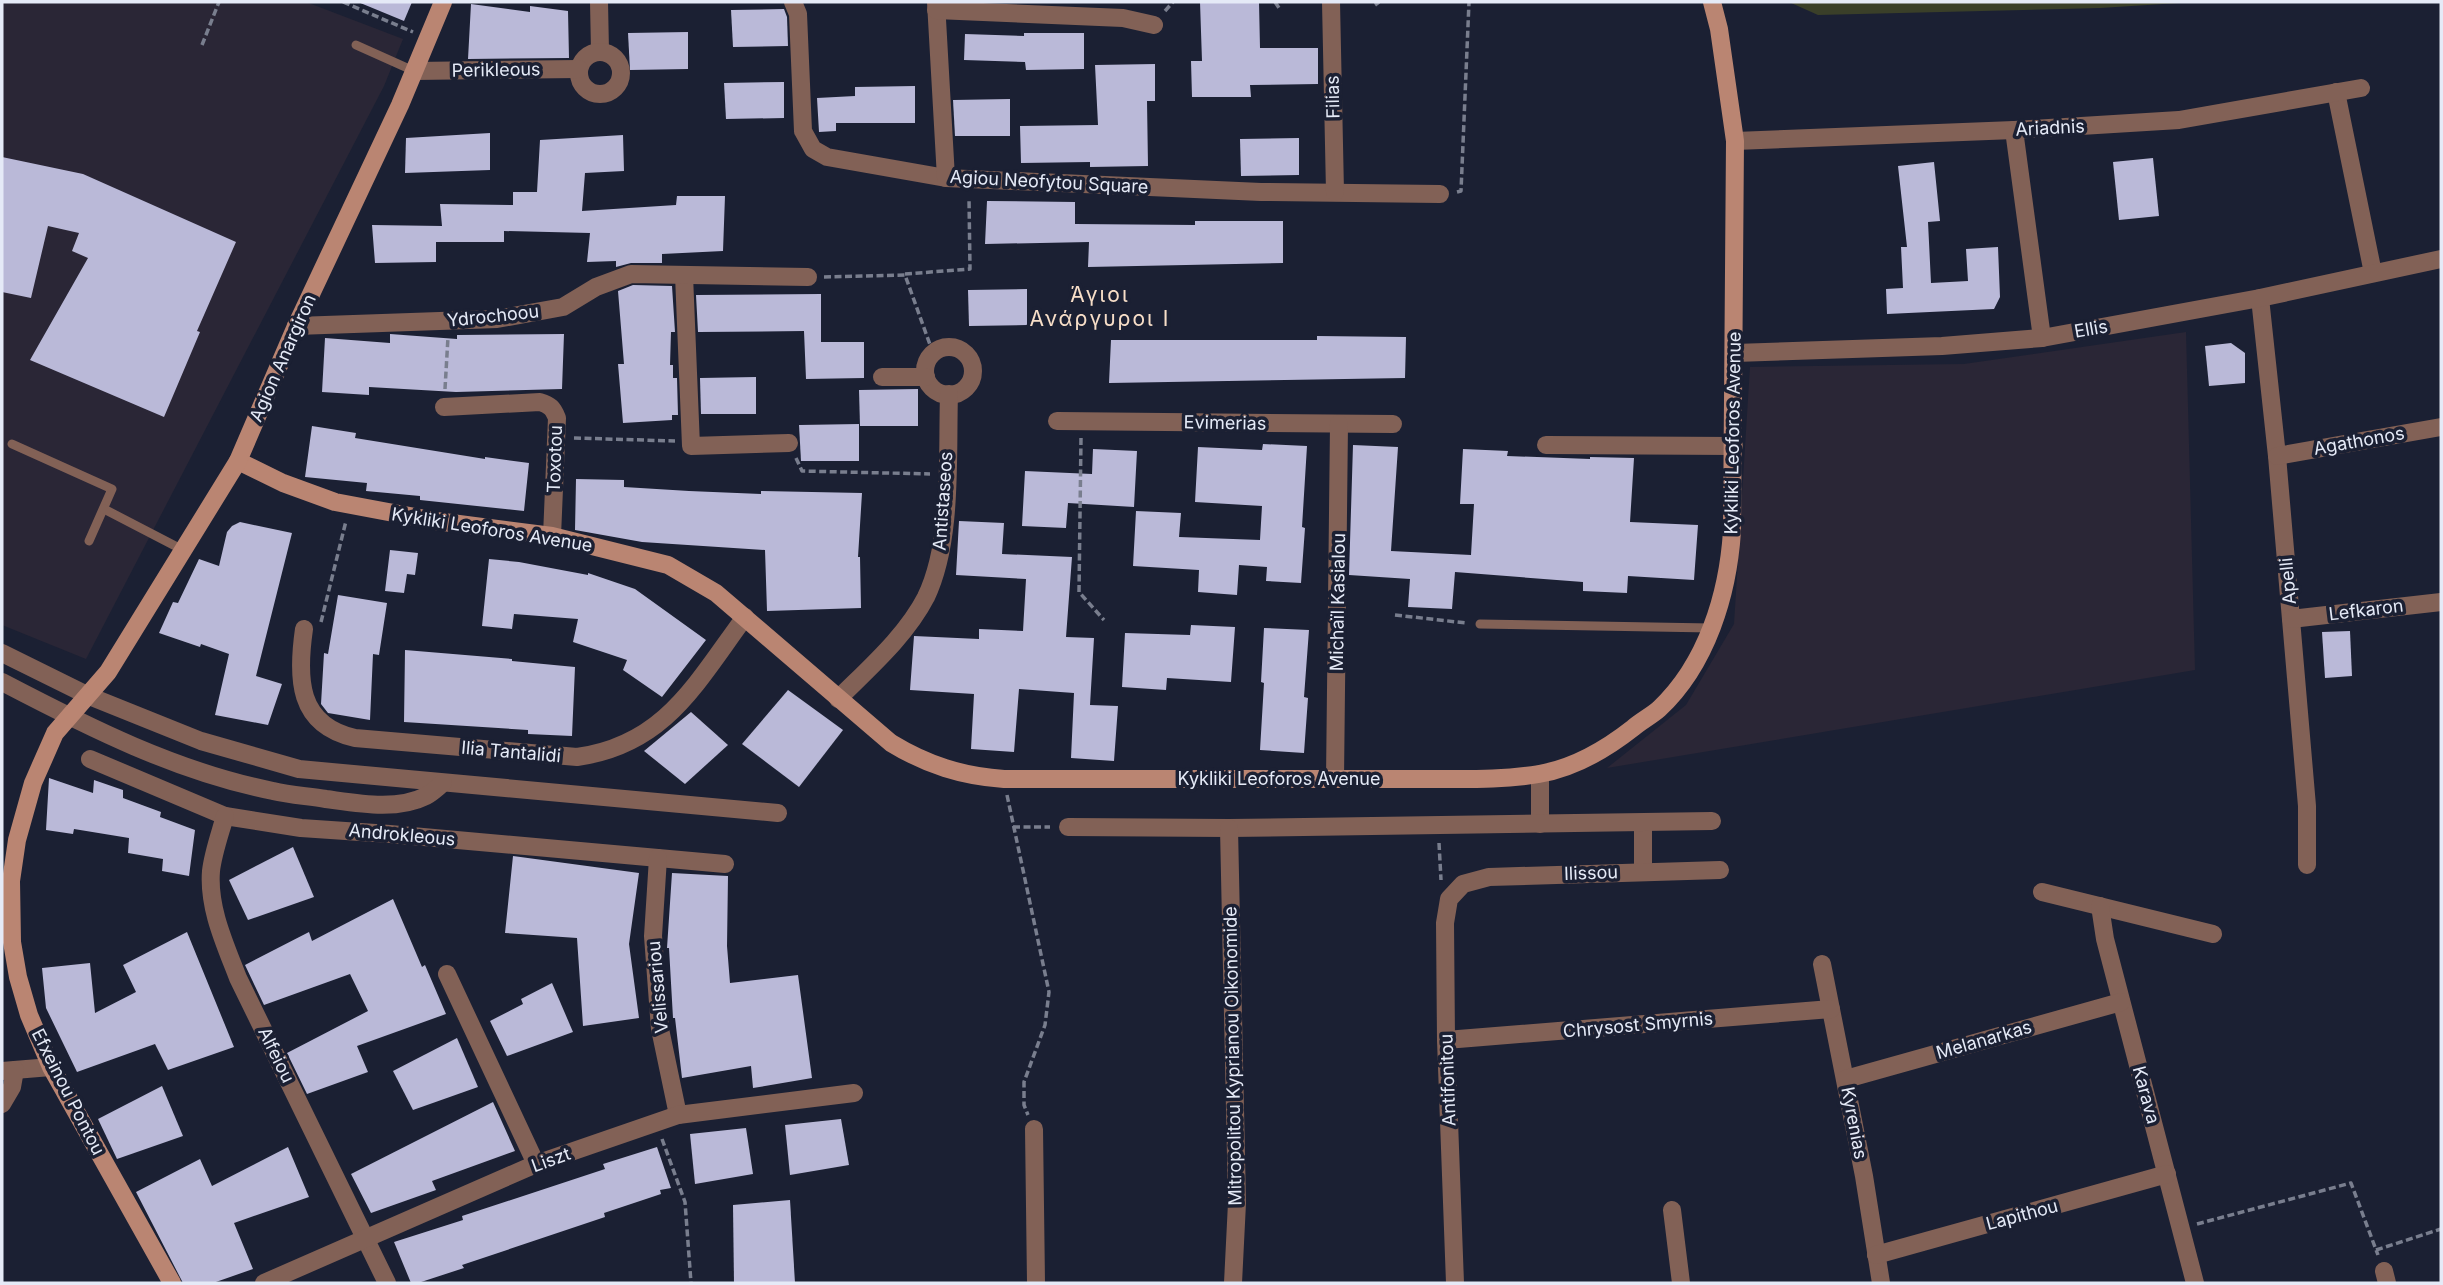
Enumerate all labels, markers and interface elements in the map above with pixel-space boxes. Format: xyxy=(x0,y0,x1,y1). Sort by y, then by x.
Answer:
street label: Perikleous xyxy=(451,58,541,81)
street label: Filias xyxy=(1322,75,1343,119)
street label: Ariadnis xyxy=(2015,115,2085,140)
street label: Agiou Neofytou Square xyxy=(949,166,1149,197)
district label: Άγιοι Ανάργυροι Ι xyxy=(1030,282,1170,331)
street label: Agion Anargiron xyxy=(245,291,320,425)
street label: Ydrochoou xyxy=(446,300,540,331)
street label: Ellis xyxy=(2073,315,2109,342)
street label: Kykliki Leoforos Avenue xyxy=(1720,331,1745,535)
street label: Evimerias xyxy=(1184,411,1266,434)
street label: Agathonos xyxy=(2312,422,2406,459)
street label: Toxotou xyxy=(543,425,566,493)
street label: Antistaseos xyxy=(929,451,956,551)
street label: Kykliki Leoforos Avenue xyxy=(390,503,594,556)
street label: Michaïl Kasialou xyxy=(1326,533,1349,671)
street label: Apelli xyxy=(2275,557,2300,605)
street label: Lefkaron xyxy=(2327,594,2405,625)
street label: Ilia Tantalidi xyxy=(460,737,562,766)
street label: Kykliki Leoforos Avenue xyxy=(1178,768,1380,789)
street label: Androkleous xyxy=(348,819,456,850)
street label: Ilissou xyxy=(1564,861,1618,884)
street label: Mitropolitou Kyprianou Oikonomide xyxy=(1219,906,1246,1206)
street label: Velissariou xyxy=(643,940,672,1034)
street label: Chrysost Smyrnis xyxy=(1562,1007,1714,1042)
street label: Melanarkas xyxy=(1934,1016,2034,1063)
street label: Alfeiou xyxy=(254,1024,299,1086)
street label: Efxeinou Pontou xyxy=(28,1025,109,1158)
street label: Antifonitou xyxy=(1435,1033,1460,1127)
street label: Karava xyxy=(2129,1064,2164,1126)
street label: Kyrenias xyxy=(1837,1085,1872,1161)
street label: Liszt xyxy=(529,1143,573,1176)
street label: Lapithou xyxy=(1984,1195,2060,1234)

